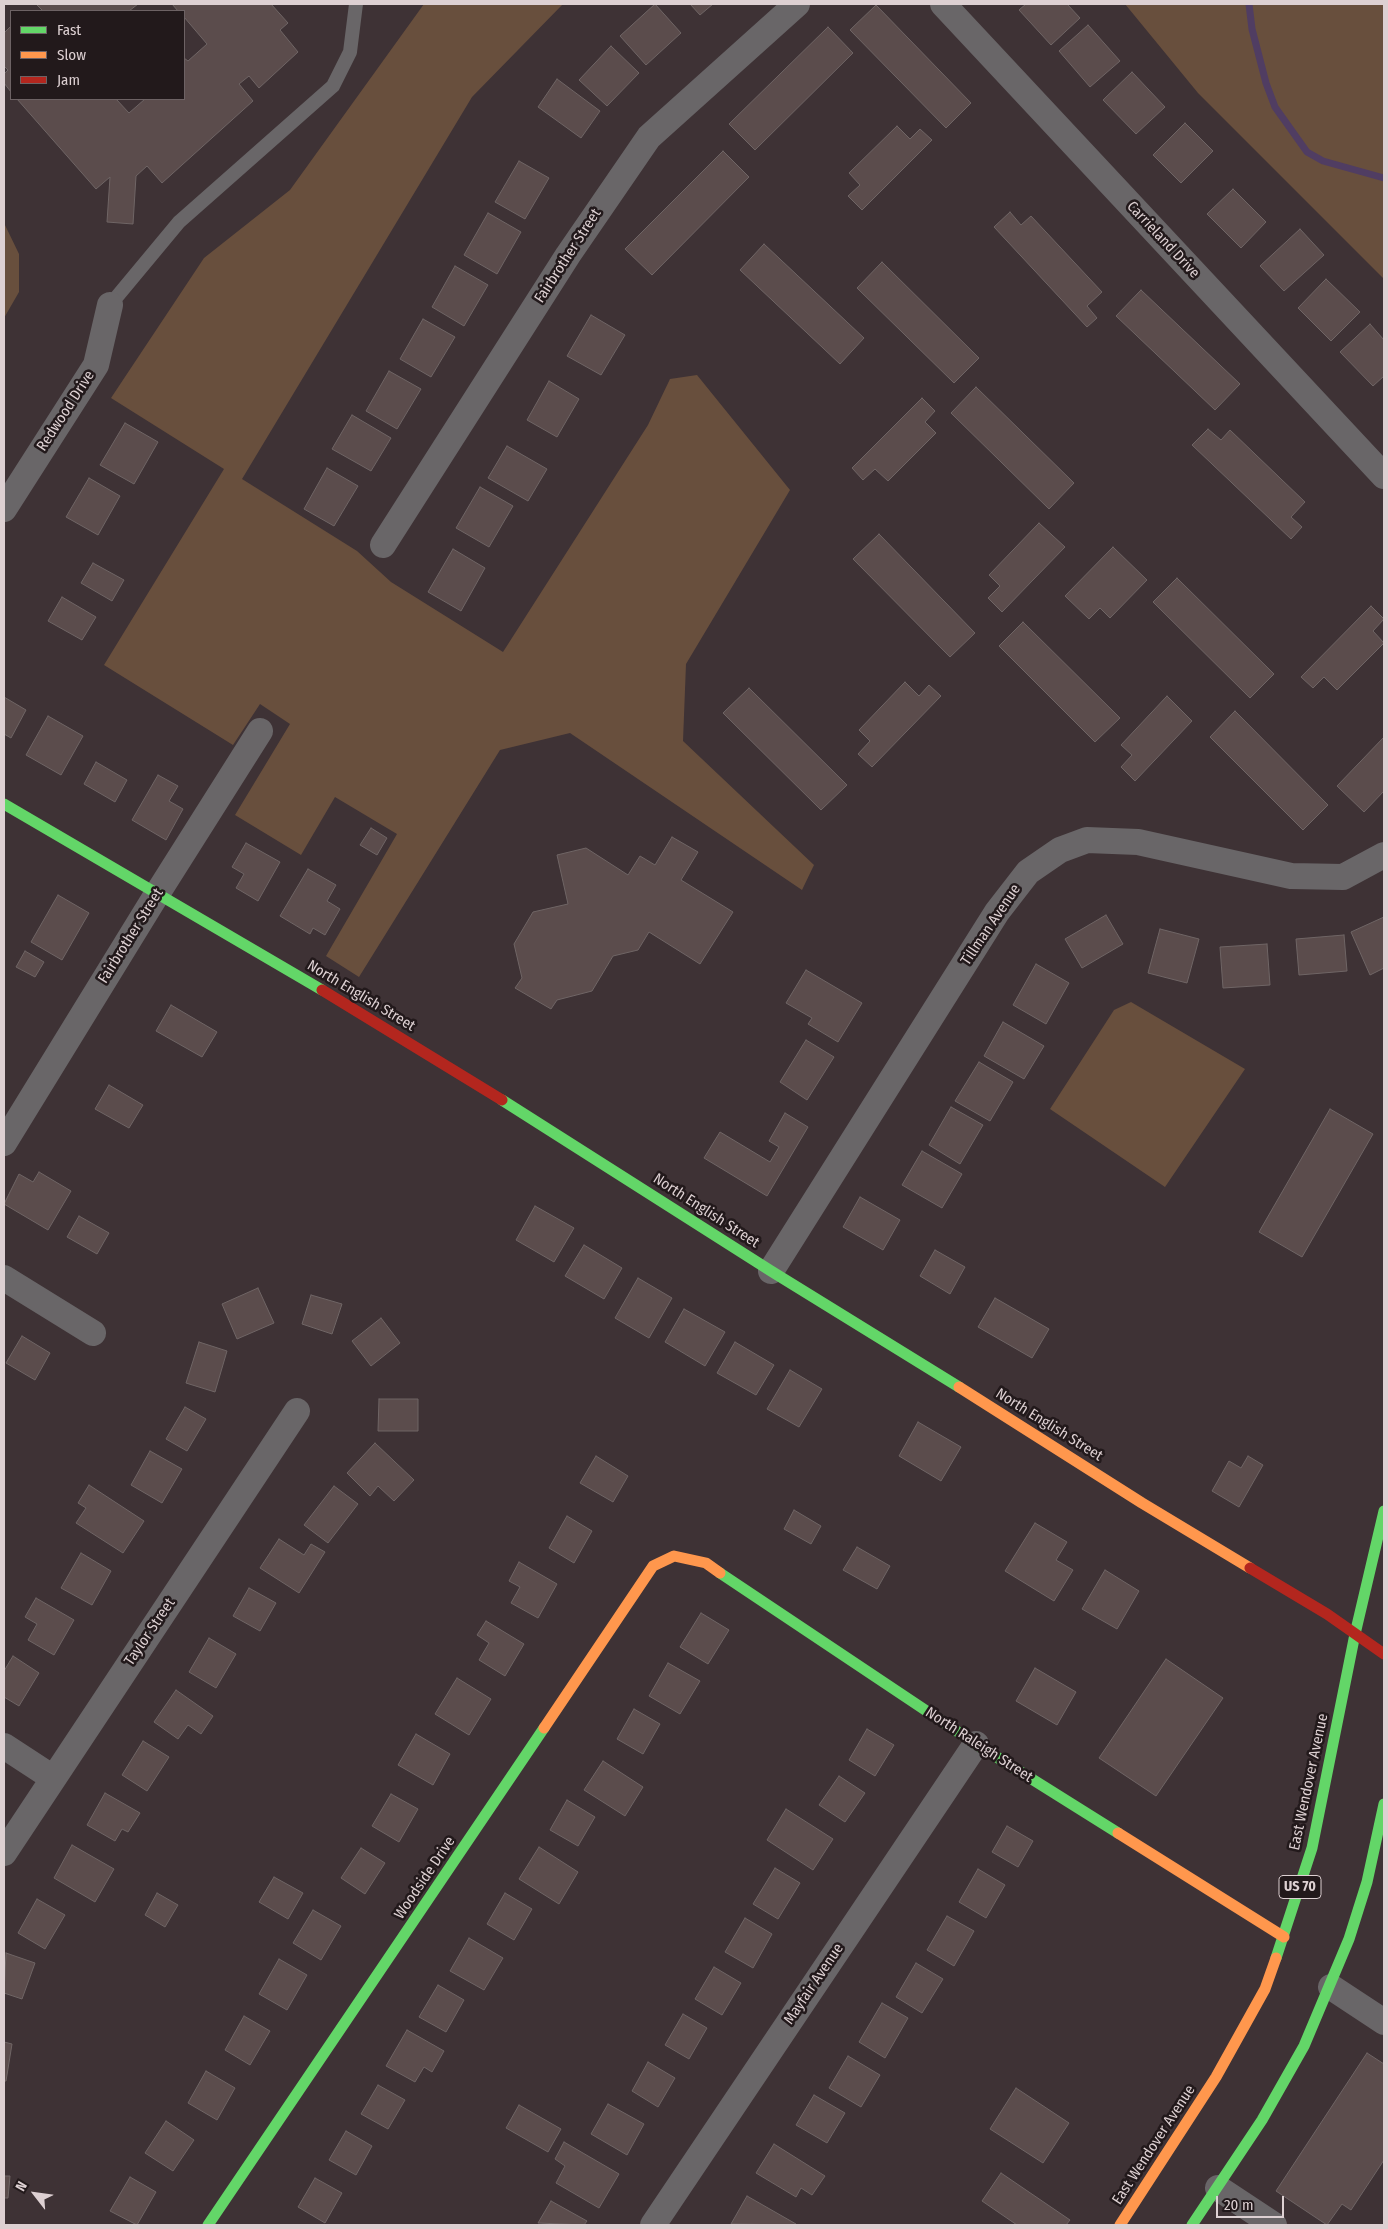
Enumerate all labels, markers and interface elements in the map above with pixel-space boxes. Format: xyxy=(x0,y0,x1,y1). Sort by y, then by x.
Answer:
legend xyxy=(10,10,185,100)
text: Fast xyxy=(57,21,81,39)
text: Slow xyxy=(57,46,86,64)
text: Jam xyxy=(57,71,80,89)
street label: Carrieland Drive xyxy=(1123,198,1203,282)
street label: Fairbrother Street xyxy=(531,206,605,306)
street label: Redwood Drive xyxy=(33,367,99,455)
street label: Tillman Avenue xyxy=(957,881,1025,969)
street label: Fairbrother Street xyxy=(95,885,167,987)
street label: North English Street xyxy=(304,957,418,1035)
street label: North English Street xyxy=(650,1170,762,1252)
street label: North English Street xyxy=(992,1385,1106,1465)
street label: Taylor Street xyxy=(121,1595,179,1669)
street label: North Raleigh Street xyxy=(922,1704,1036,1786)
street label: East Wendover Avenue xyxy=(1286,1712,1332,1852)
street label: Woodside Drive xyxy=(391,1833,459,1923)
road number: US 70 xyxy=(1279,1875,1321,1898)
street label: Mayfair Avenue xyxy=(780,1940,848,2028)
street label: East Wendover Avenue xyxy=(1109,2082,1199,2208)
north arrow xyxy=(10,2169,60,2219)
text: N xyxy=(12,2178,31,2194)
scale bar xyxy=(1218,2186,1286,2218)
text: 20 m xyxy=(1224,2196,1254,2214)

